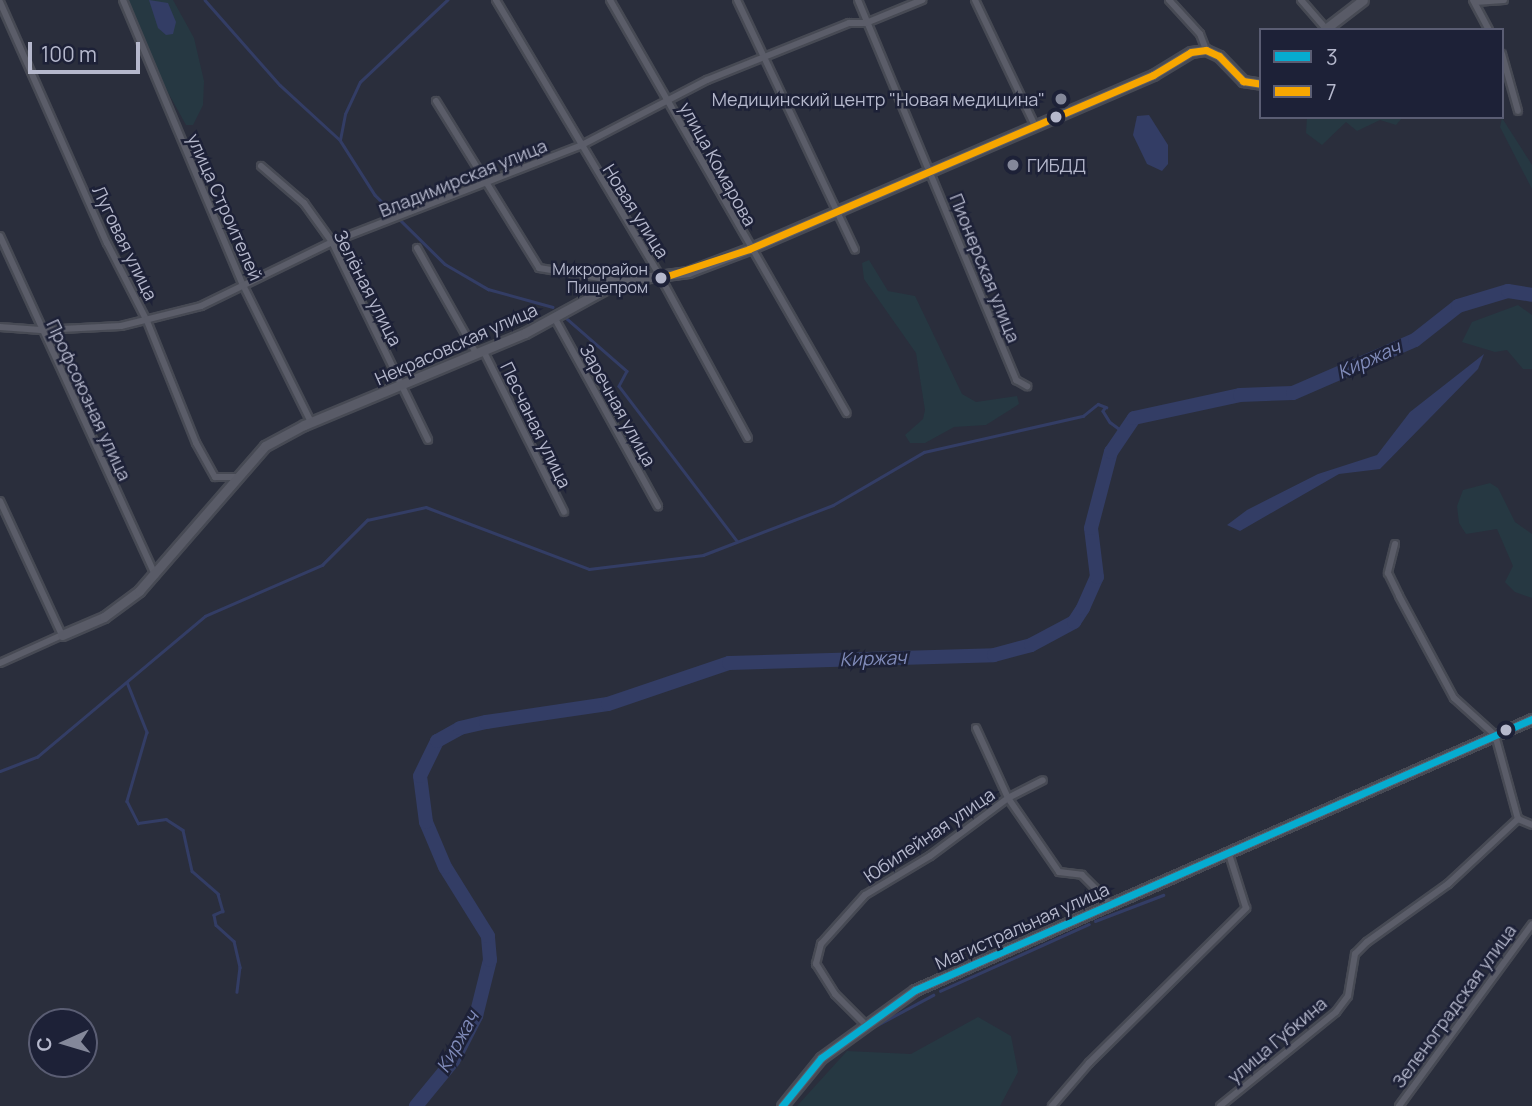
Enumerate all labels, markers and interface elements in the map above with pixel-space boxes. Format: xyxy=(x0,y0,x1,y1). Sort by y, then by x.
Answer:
scale bar xyxy=(32,28,144,72)
legend xyxy=(1259,28,1504,119)
text: 100 m xyxy=(41,40,97,68)
text: 3 xyxy=(1326,43,1338,71)
text: 7 xyxy=(1326,78,1337,106)
place label: Медицинский центр "Новая медицина" xyxy=(712,88,1045,110)
marker: Медицинский центр "Новая медицина" xyxy=(1051,89,1071,109)
street label: улица Комарова xyxy=(675,98,761,230)
unlabelled marker xyxy=(1049,110,1063,124)
street label: улица Строителей xyxy=(183,130,267,284)
street label: Владимирская улица xyxy=(376,134,550,222)
place label: ГИБДД xyxy=(1027,154,1086,176)
marker: ГИБДД xyxy=(1005,157,1021,173)
street label: Новая улица xyxy=(598,160,674,262)
street label: Луговая улица xyxy=(88,182,162,304)
street label: Пионерская улица xyxy=(945,191,1025,345)
street label: Зелёная улица xyxy=(330,226,406,350)
place label: Микрорайон Пищепром xyxy=(552,259,648,297)
marker: Микрорайон Пищепром xyxy=(654,271,668,285)
street label: Некрасовская улица xyxy=(371,298,541,390)
street label: Профсоюзная улица xyxy=(42,316,136,484)
water label: Киржач xyxy=(1334,336,1404,384)
street label: Заречная улица xyxy=(575,340,661,470)
street label: Песчаная улица xyxy=(496,358,576,492)
water label: Киржач xyxy=(839,646,907,672)
unlabelled marker xyxy=(1499,723,1513,737)
street label: Юбилейная улица xyxy=(859,783,999,887)
street label: Магистральная улица xyxy=(932,878,1112,974)
street label: Зеленоградская улица xyxy=(1388,920,1520,1092)
street label: улица Губкина xyxy=(1223,992,1331,1088)
water label: Киржач xyxy=(432,1007,484,1077)
north arrow xyxy=(28,1008,98,1078)
text: С xyxy=(31,1036,58,1052)

